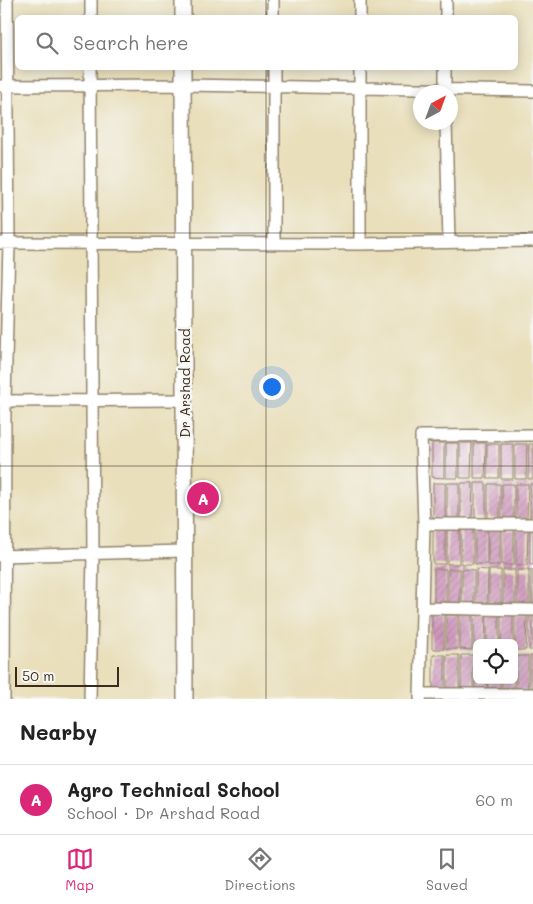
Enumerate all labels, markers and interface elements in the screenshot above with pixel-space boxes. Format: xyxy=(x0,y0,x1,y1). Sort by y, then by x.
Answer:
search box xyxy=(15,15,518,70)
icon: search xyxy=(33,29,61,57)
text: Search here xyxy=(73,30,189,55)
north arrow xyxy=(413,85,458,130)
street label: Dr Arshad Road xyxy=(175,328,194,438)
your location xyxy=(259,374,285,400)
pin: A xyxy=(187,479,219,517)
map controls xyxy=(473,639,518,684)
button: locate xyxy=(473,639,518,684)
scale bar xyxy=(15,664,119,687)
text: 50 m xyxy=(22,666,54,685)
text: Nearby xyxy=(20,718,97,745)
text: Agro Technical School xyxy=(67,777,280,802)
text: A xyxy=(30,789,42,810)
text: 60 m xyxy=(476,789,513,810)
text: School · Dr Arshad Road xyxy=(67,802,260,823)
tab: Map xyxy=(65,845,94,894)
tab: Directions xyxy=(224,845,296,894)
tab: Saved xyxy=(426,845,468,894)

